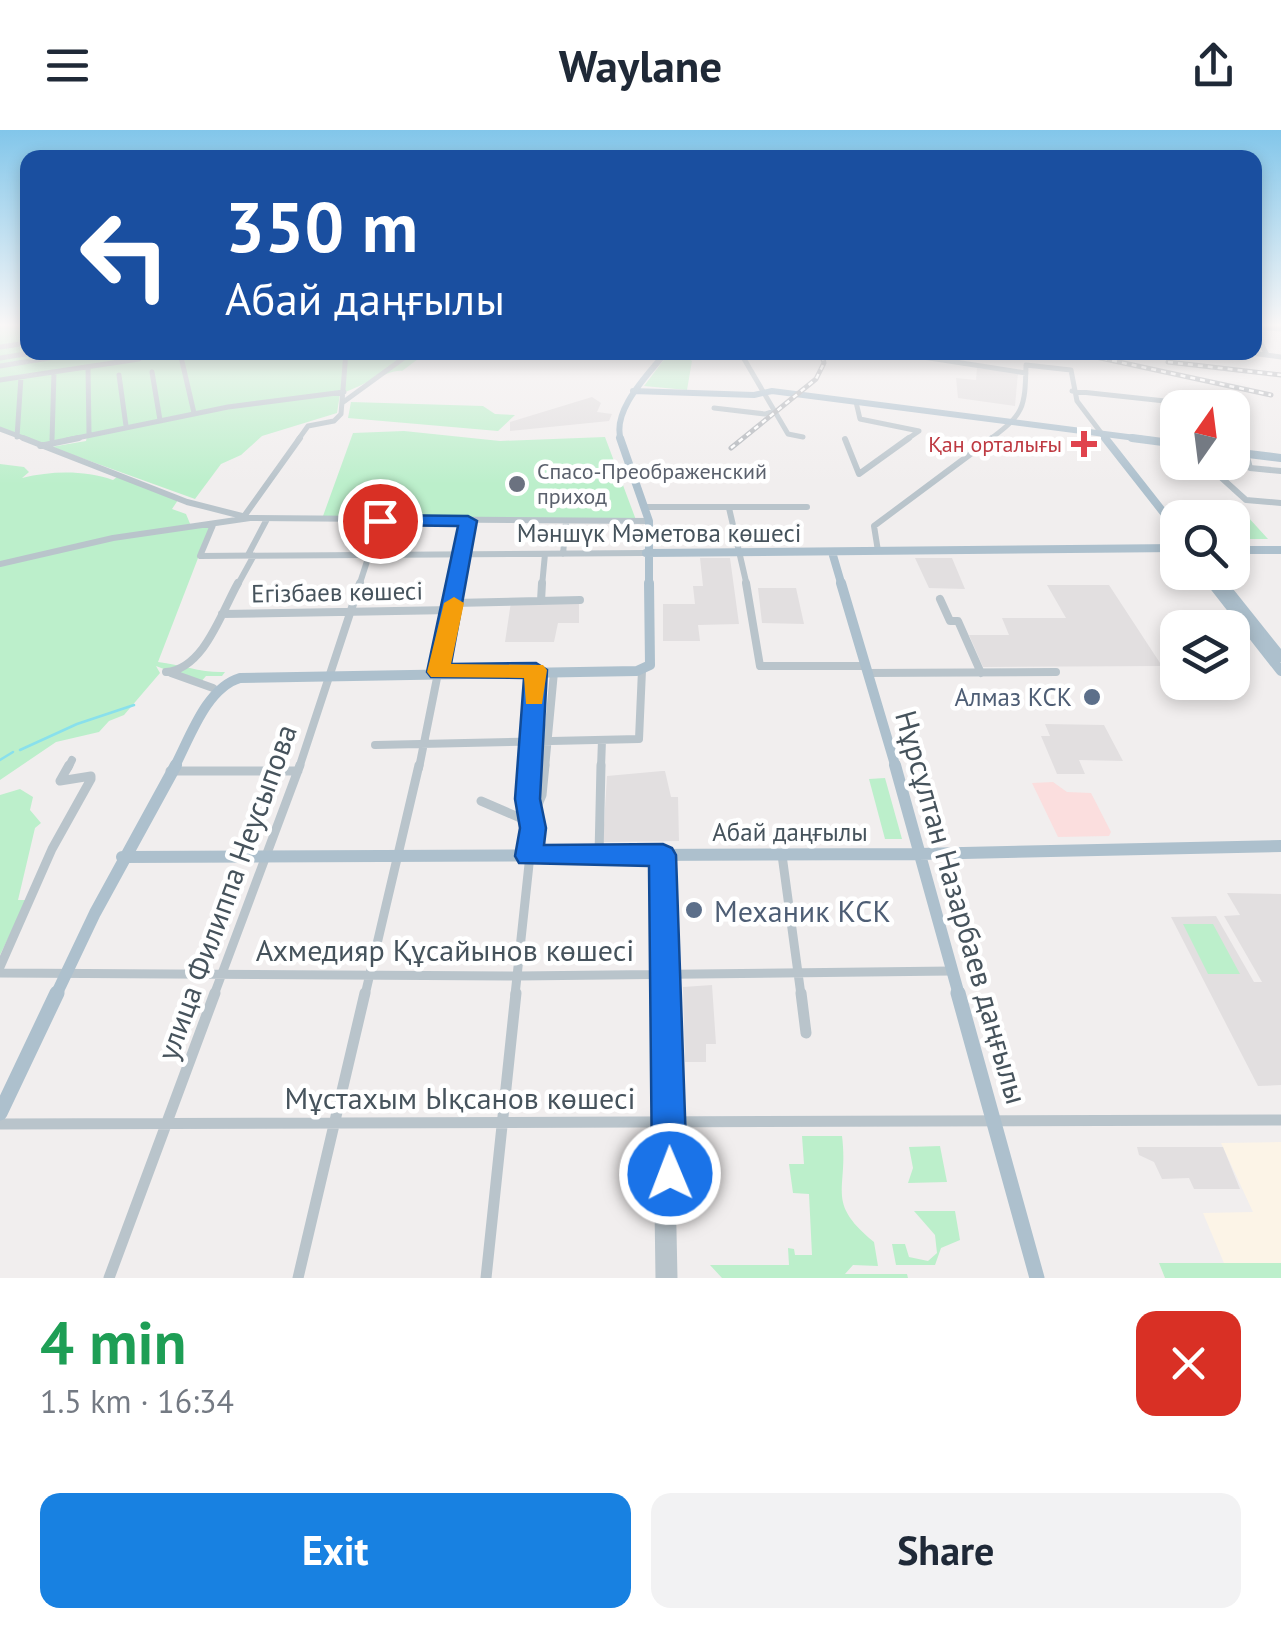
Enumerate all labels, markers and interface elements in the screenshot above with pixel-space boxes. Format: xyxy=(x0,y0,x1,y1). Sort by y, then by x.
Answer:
text: Waylane xyxy=(559,36,722,94)
icon: menu xyxy=(40,38,95,93)
icon: share xyxy=(1186,38,1241,93)
text: 350 m xyxy=(225,181,418,271)
icon: left xyxy=(60,190,190,320)
text: Абай даңғылы xyxy=(225,269,505,327)
north arrow xyxy=(1160,390,1250,480)
map controls xyxy=(1160,390,1250,700)
place label: Қан орталығы xyxy=(928,430,1062,458)
marker: Қан орталығы xyxy=(1071,431,1097,457)
place label: Спасо-Преображенский приход xyxy=(537,457,767,510)
marker: Спасо-Преображенский приход xyxy=(506,473,528,495)
pin xyxy=(338,479,423,564)
icon: arrive xyxy=(353,494,408,549)
button: search xyxy=(1160,500,1250,590)
street label: Мәншүк Мәметова көшесі xyxy=(517,517,801,549)
street label: Егізбаев көшесі xyxy=(251,575,423,609)
button: layers xyxy=(1160,610,1250,700)
place label: Алмаз КСК xyxy=(954,681,1072,713)
marker: Алмаз КСК xyxy=(1081,686,1103,708)
street label: Нұрсұлтан Назарбаев даңғылы xyxy=(887,706,1037,1108)
street label: улица Филиппа Неусыпова xyxy=(147,719,305,1065)
street label: Абай даңғылы xyxy=(712,816,868,848)
place label: Механик КСК xyxy=(714,891,891,930)
marker: Механик КСК xyxy=(683,899,705,921)
street label: Ахмедияр Құсайынов көшесі xyxy=(256,930,634,969)
street label: Мұстахым Ықсанов көшесі xyxy=(285,1078,635,1117)
position arrow xyxy=(618,1122,722,1226)
text: 4 min xyxy=(40,1303,186,1381)
button: close xyxy=(1136,1311,1241,1416)
text: 1.5 km · 16:34 xyxy=(40,1380,234,1422)
button: Exit xyxy=(40,1493,631,1608)
button: Share xyxy=(651,1493,1241,1608)

